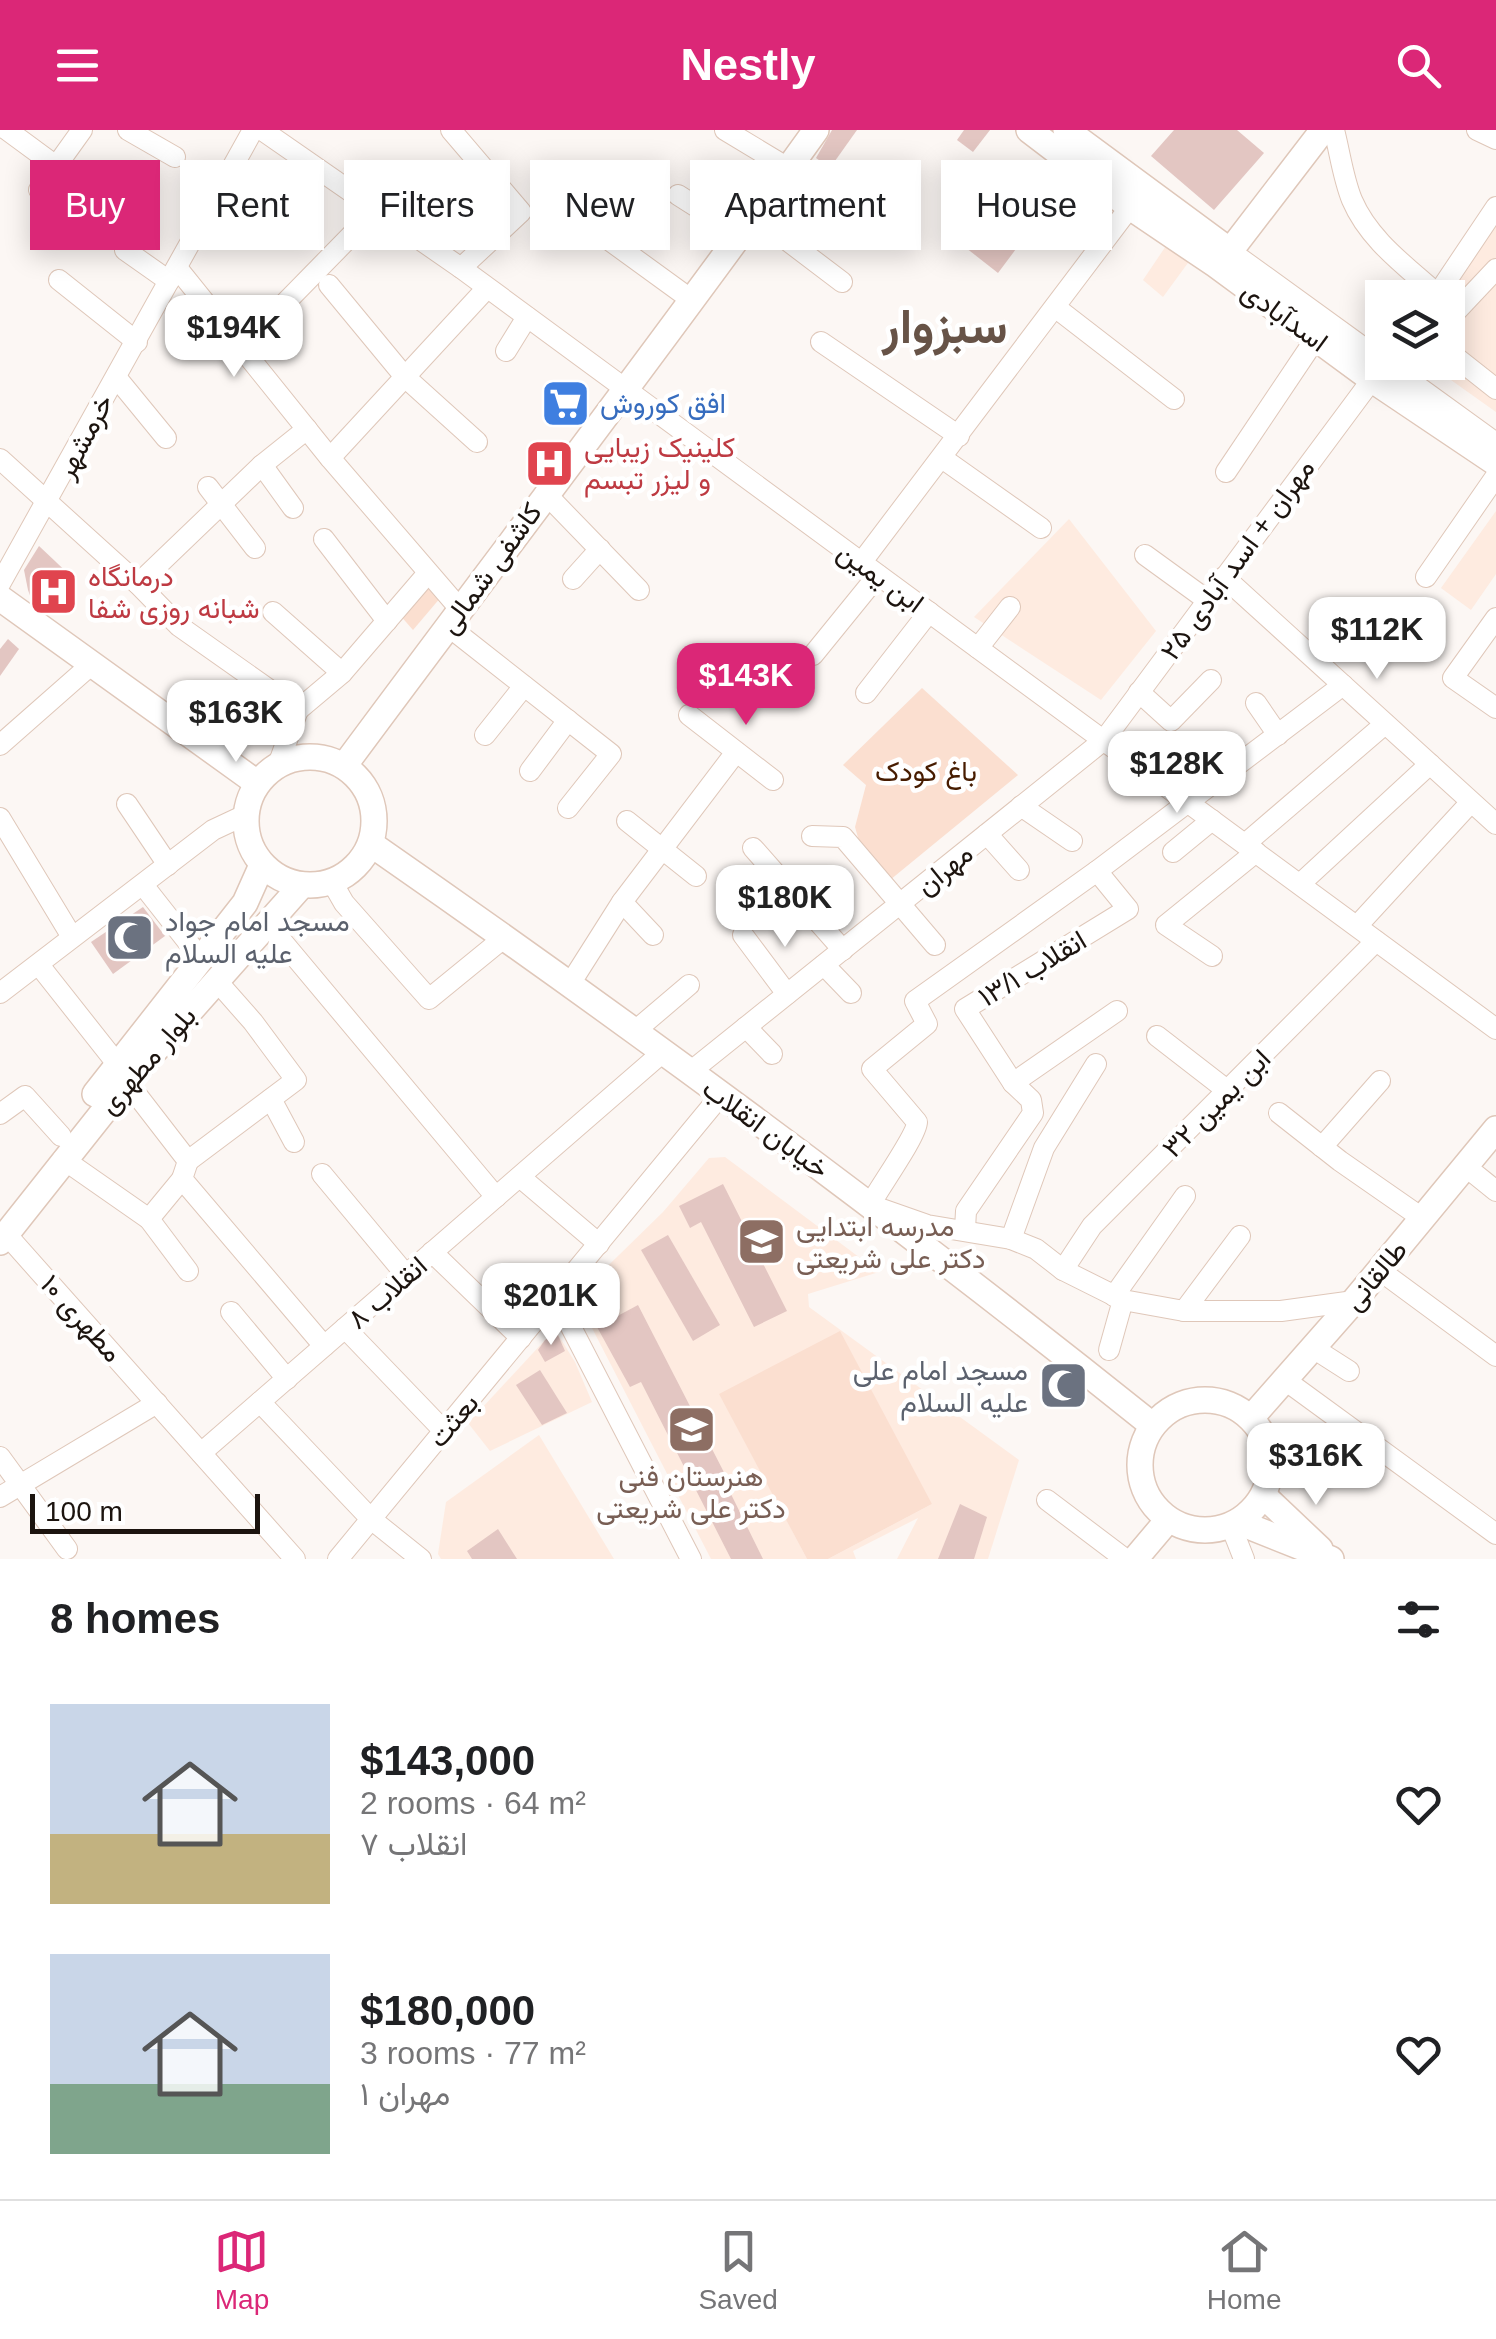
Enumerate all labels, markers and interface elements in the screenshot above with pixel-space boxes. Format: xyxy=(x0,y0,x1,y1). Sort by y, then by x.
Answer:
icon: menu xyxy=(50,38,105,93)
icon: search xyxy=(1391,38,1446,93)
text: Nestly xyxy=(680,39,816,90)
chip: Buy xyxy=(30,160,160,250)
chip: Rent xyxy=(180,160,324,250)
chip: Filters xyxy=(344,160,510,250)
chip: New xyxy=(530,160,670,250)
chip: Apartment xyxy=(690,160,921,250)
chip: House xyxy=(941,160,1112,250)
street label: اسدآبادی xyxy=(1235,275,1334,359)
map controls xyxy=(1365,280,1465,380)
button: layers xyxy=(1365,280,1465,380)
pin: $194K xyxy=(164,295,304,380)
district label: سبزوار xyxy=(880,300,1008,356)
text: $194K xyxy=(187,309,281,345)
supermarket icon: افق کوروش xyxy=(539,377,591,429)
place label: افق کوروش xyxy=(600,388,726,421)
street label: خرمشهر xyxy=(49,389,121,485)
place label: کلینیک زیبایی و لیزر تبسم xyxy=(584,432,735,498)
hospital icon: کلینیک زیبایی و لیزر تبسم xyxy=(523,437,575,489)
street label: مهران + اسد آبادی ۲۵ xyxy=(1154,453,1322,667)
street label: کاشفی شمالی xyxy=(433,497,549,640)
street label: ابن یمین xyxy=(831,536,930,620)
place label: درمانگاه شبانه روزی شفا xyxy=(88,561,259,626)
hospital icon: درمانگاه شبانه روزی شفا xyxy=(27,566,79,618)
pin: $112K xyxy=(1307,597,1447,682)
text: $112K xyxy=(1331,611,1423,647)
pin: $143K xyxy=(676,643,816,728)
text: $143K xyxy=(699,657,793,693)
pin: $163K xyxy=(166,680,306,765)
text: $163K xyxy=(189,694,283,730)
pin: $128K xyxy=(1107,731,1247,816)
text: $128K xyxy=(1130,745,1224,781)
park label: باغ کودک xyxy=(875,756,977,790)
street label: مهران xyxy=(910,837,980,903)
pin: $180K xyxy=(715,865,855,950)
text: $180K xyxy=(738,879,832,915)
place label: مسجد امام جواد علیه السلام xyxy=(165,906,350,972)
mosque icon: مسجد امام جواد علیه السلام xyxy=(104,911,156,963)
street label: انقلاب ۱۳/۱ xyxy=(973,924,1092,1013)
street label: بلوار مطهری xyxy=(92,1000,204,1122)
street label: ابن یمین ۳۲ xyxy=(1156,1043,1277,1164)
street label: خیابان انقلاب xyxy=(696,1072,835,1185)
place label: مدرسه ابتدایی دکتر علی شریعتی xyxy=(796,1211,985,1276)
school or university icon: مدرسه ابتدایی دکتر علی شریعتی xyxy=(735,1216,787,1268)
street label: طالقانی xyxy=(1337,1234,1414,1317)
street label: انقلاب ۸ xyxy=(342,1250,434,1336)
pin: $201K xyxy=(481,1263,621,1348)
street label: مطهری ۱۰ xyxy=(33,1269,129,1369)
text: $201K xyxy=(504,1277,598,1313)
place label: مسجد امام علی علیه السلام xyxy=(853,1355,1028,1421)
mosque icon: مسجد امام علی علیه السلام xyxy=(1037,1360,1089,1412)
street label: بعثت xyxy=(422,1387,485,1454)
school or university icon: هنرستان فنی دکتر علی شریعتی xyxy=(665,1403,717,1455)
pin: $316K xyxy=(1246,1423,1386,1508)
text: $316K xyxy=(1269,1437,1363,1473)
place label: هنرستان فنی دکتر علی شریعتی xyxy=(596,1461,786,1526)
scale bar xyxy=(30,1489,260,1534)
text: 100 m xyxy=(45,1496,123,1527)
icon: filters xyxy=(1391,1592,1446,1647)
text: 8 homes xyxy=(50,1595,220,1642)
text: $143,000 xyxy=(360,1737,535,1784)
icon: home xyxy=(130,1744,250,1864)
icon: heart xyxy=(1391,1777,1446,1832)
text: 2 rooms · 64 m² xyxy=(360,1785,586,1821)
text: انقلاب ۷ xyxy=(360,1826,467,1862)
text: $180,000 xyxy=(360,1987,535,2034)
icon: home xyxy=(130,1994,250,2114)
icon: heart xyxy=(1391,2027,1446,2082)
text: 3 rooms · 77 m² xyxy=(360,2035,586,2071)
text: مهران ۱ xyxy=(360,2076,450,2112)
tab: Map xyxy=(214,2224,269,2316)
tab: Saved xyxy=(698,2224,778,2316)
tab: Home xyxy=(1207,2224,1281,2316)

